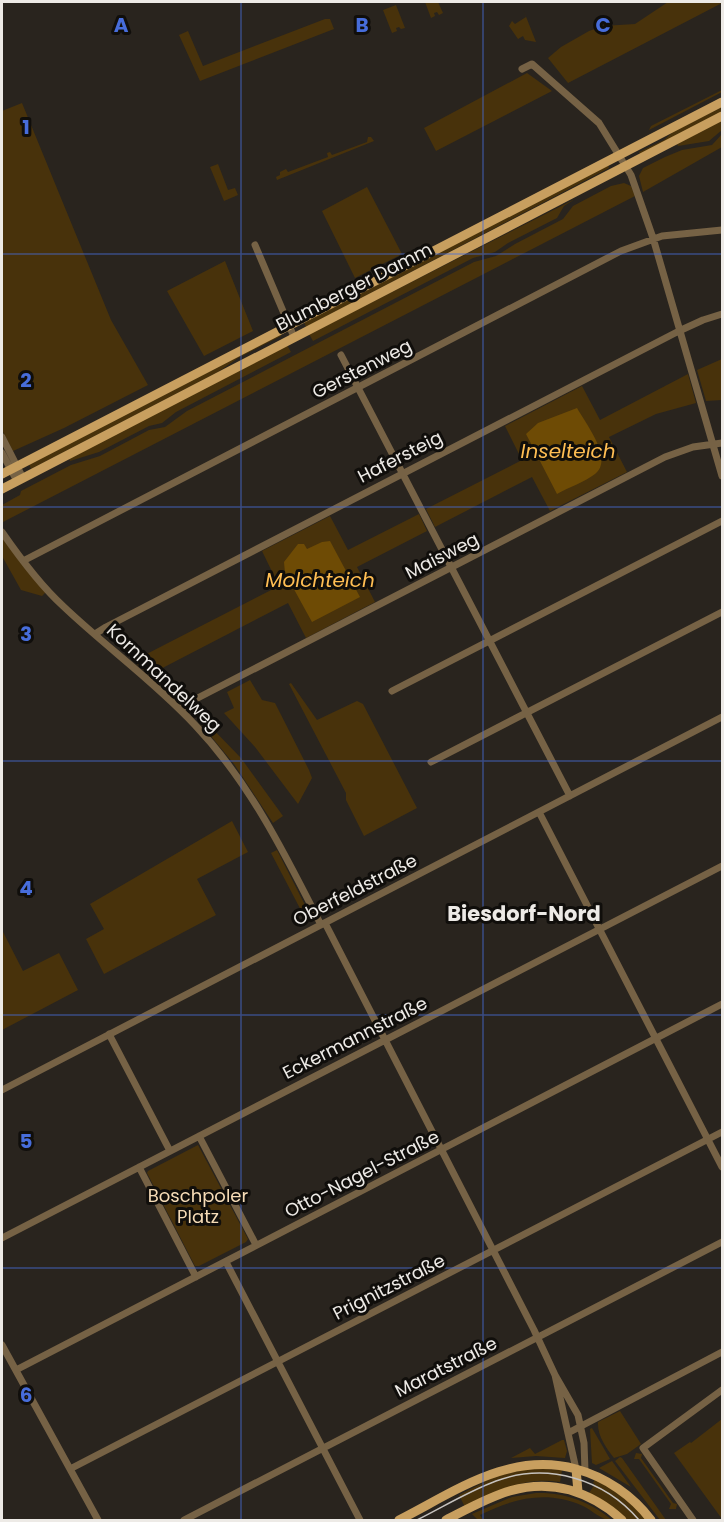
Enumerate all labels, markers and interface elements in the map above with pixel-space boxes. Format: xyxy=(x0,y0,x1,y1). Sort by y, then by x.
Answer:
text: A xyxy=(114,11,129,39)
text: B xyxy=(355,11,369,39)
text: C xyxy=(595,11,611,39)
text: 1 xyxy=(22,113,30,141)
street label: Blumberger Damm xyxy=(271,236,436,337)
street label: Gerstenweg xyxy=(308,333,416,404)
text: 2 xyxy=(20,366,32,394)
street label: Hafersteig xyxy=(353,425,446,489)
water label: Inselteich xyxy=(520,437,616,465)
street label: Maisweg xyxy=(401,526,483,585)
water label: Molchteich xyxy=(265,566,375,594)
street label: Kornmandelweg xyxy=(101,618,227,737)
text: 3 xyxy=(20,620,32,648)
street label: Oberfeldstraße xyxy=(288,848,421,932)
text: 4 xyxy=(19,874,33,902)
district label: Biesdorf-Nord xyxy=(447,899,601,928)
street label: Eckermannstraße xyxy=(278,990,431,1085)
street label: Otto-Nagel-Straße xyxy=(280,1124,443,1223)
text: 5 xyxy=(20,1127,33,1155)
park label: Boschpoler Platz xyxy=(148,1183,248,1229)
street label: Prignitzstraße xyxy=(328,1248,449,1326)
street label: Maratstraße xyxy=(390,1330,501,1403)
text: 6 xyxy=(20,1381,32,1409)

